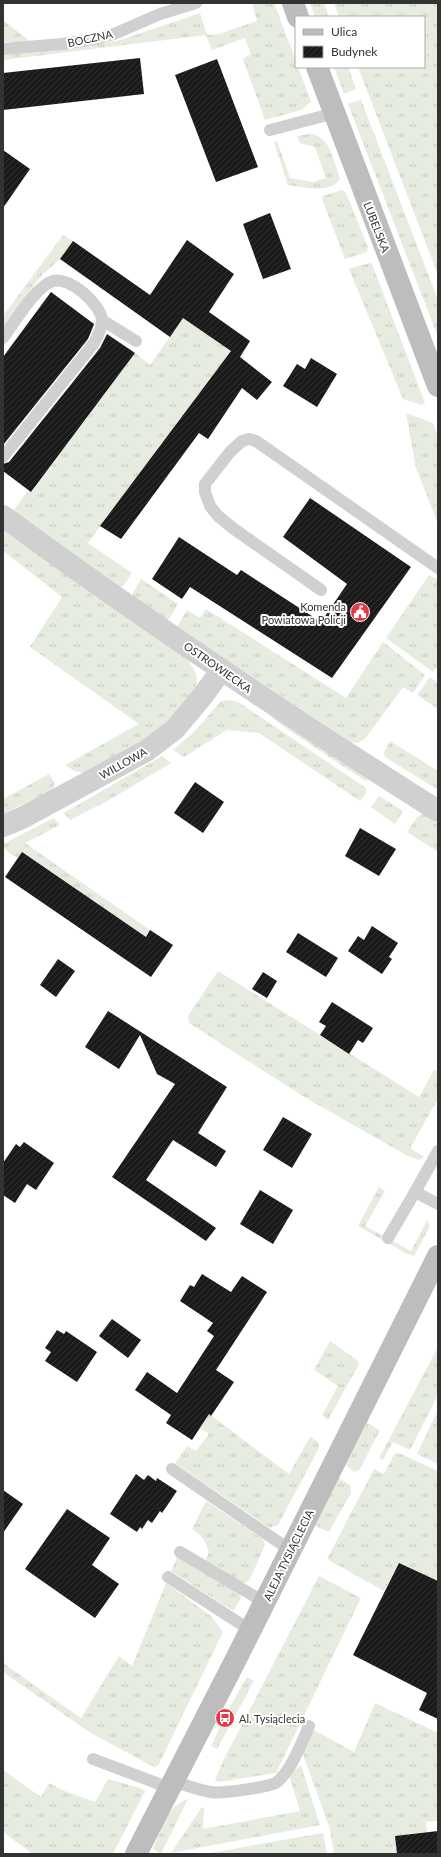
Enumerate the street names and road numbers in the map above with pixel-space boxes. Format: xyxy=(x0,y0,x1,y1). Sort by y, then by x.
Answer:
street label: BOCZNA xyxy=(66,27,114,49)
street label: LUBELSKA xyxy=(361,200,393,255)
street label: OSTROWIECKA xyxy=(182,639,255,695)
street label: WILLOWA xyxy=(97,744,150,781)
street label: ALEJA TYSIĄCLECIA xyxy=(260,1507,316,1603)

